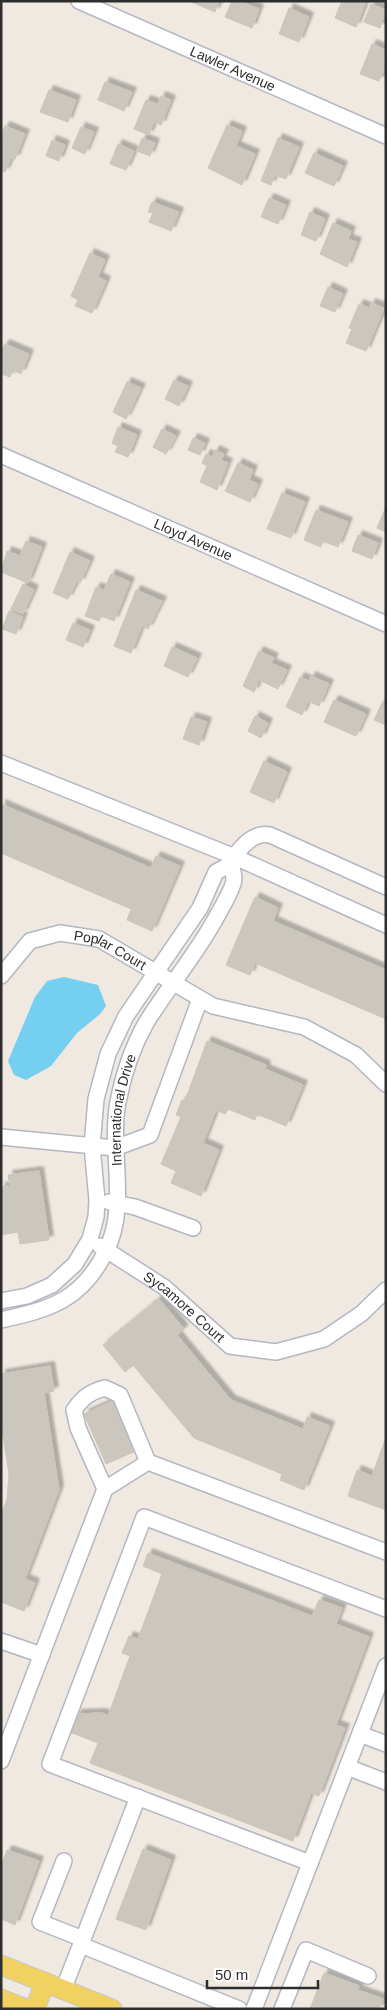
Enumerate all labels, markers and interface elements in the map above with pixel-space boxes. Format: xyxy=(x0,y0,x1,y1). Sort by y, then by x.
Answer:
street label: Lawler Avenue xyxy=(188,43,278,94)
street label: Lloyd Avenue xyxy=(152,515,235,564)
street label: Poplar Court xyxy=(73,927,149,973)
street label: International Drive xyxy=(107,1051,139,1167)
street label: Sycamore Court xyxy=(141,1268,228,1345)
scale bar xyxy=(207,1958,318,1990)
text: 50 m xyxy=(215,1966,248,1983)

